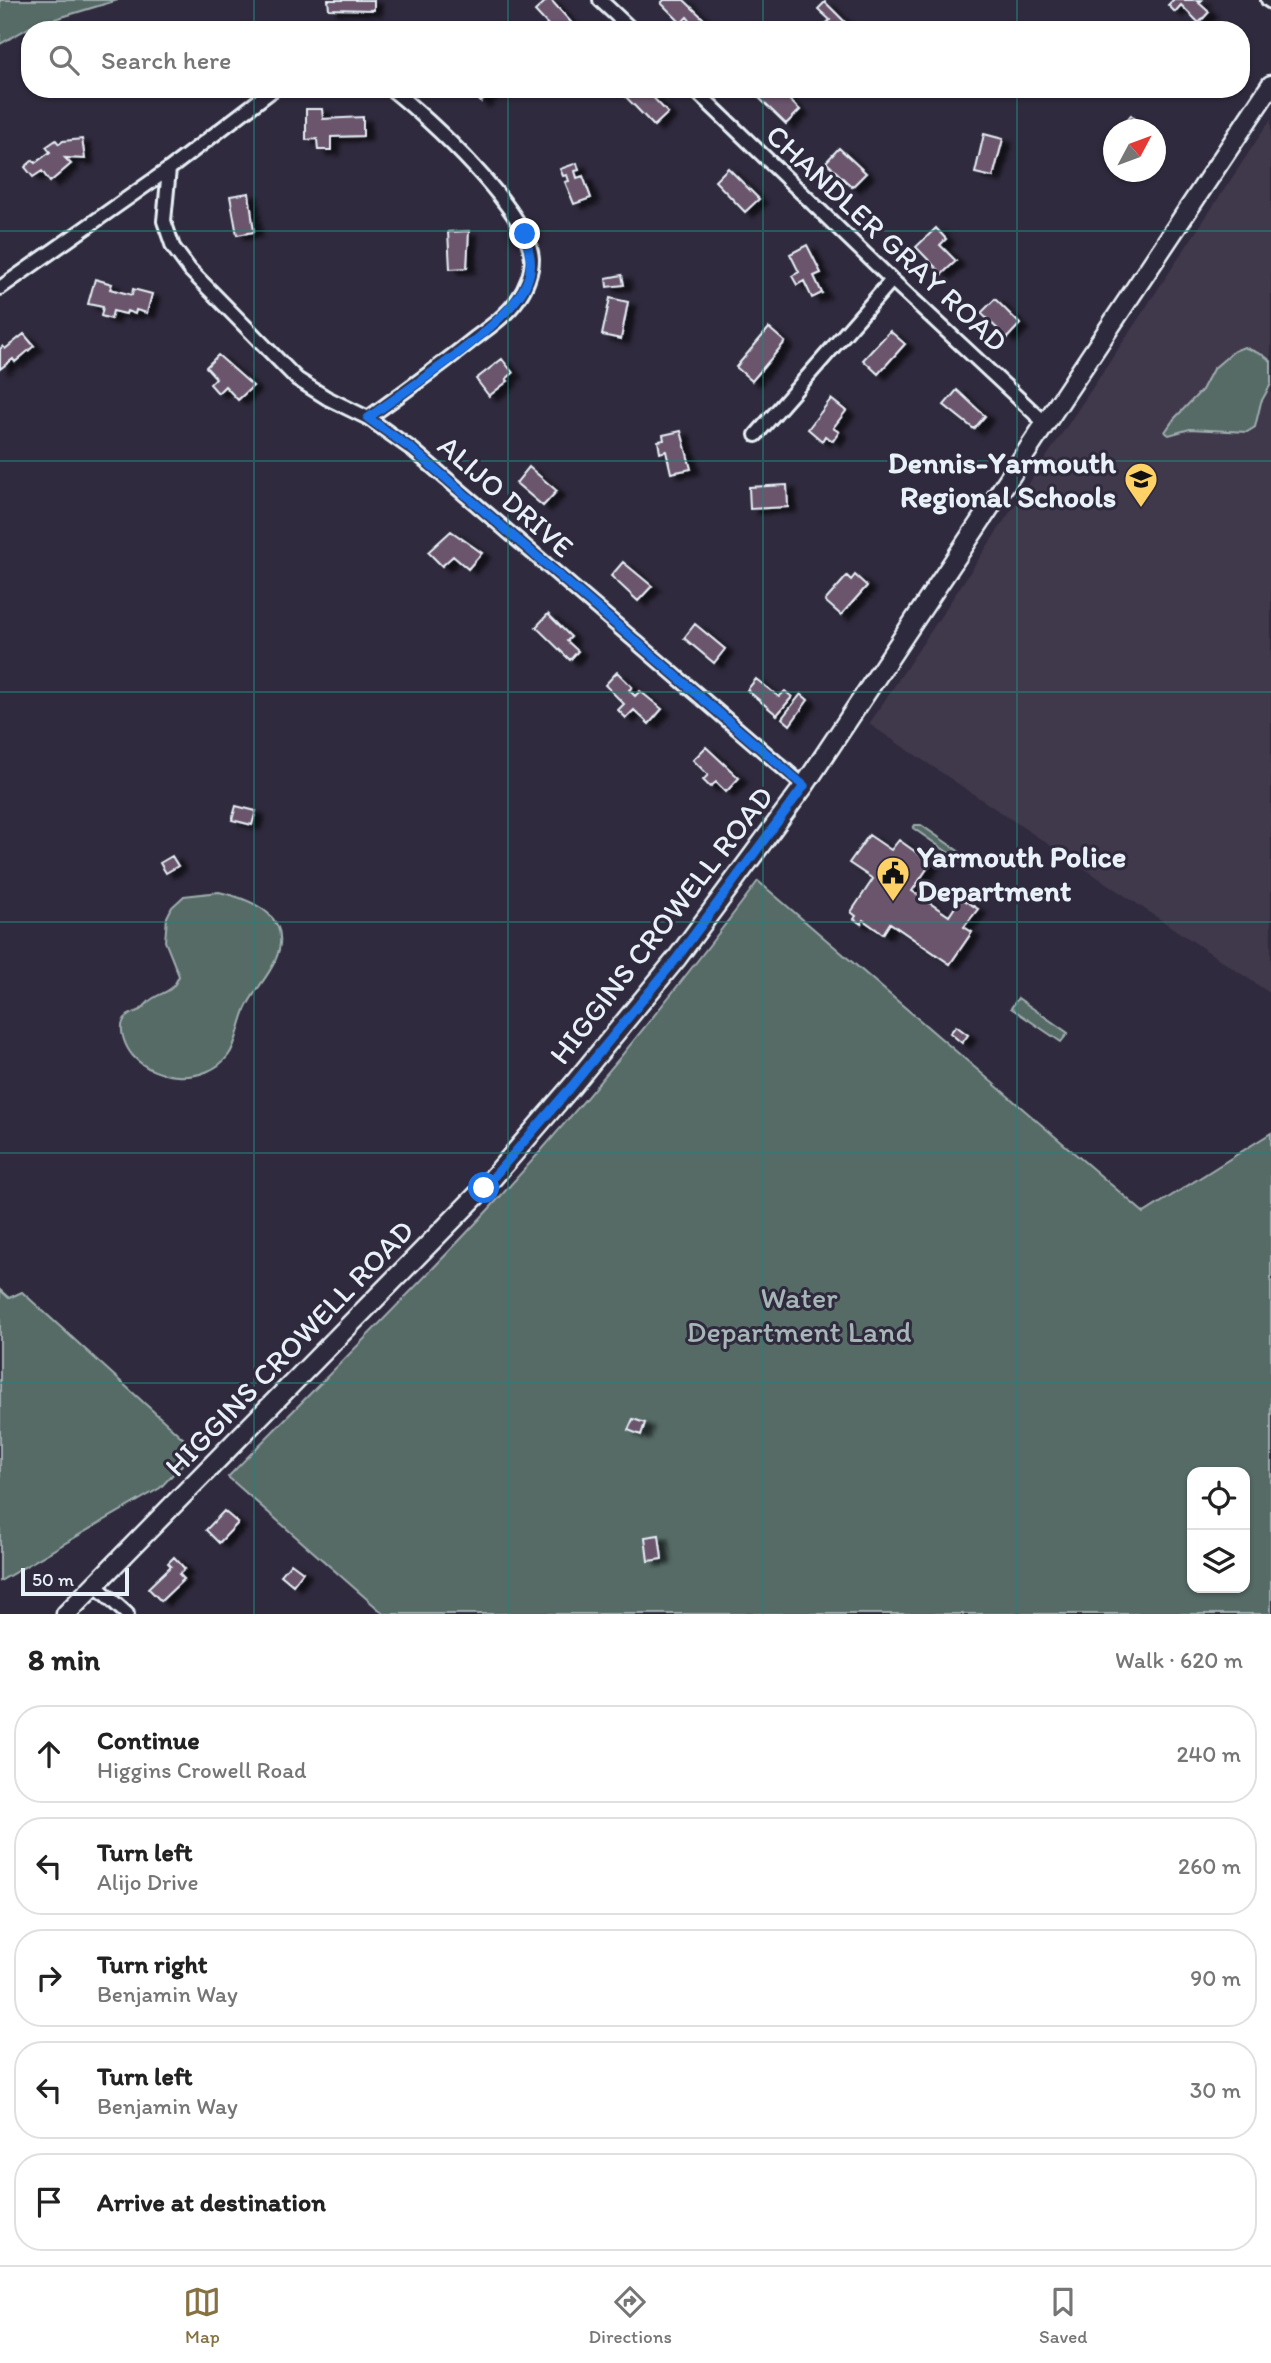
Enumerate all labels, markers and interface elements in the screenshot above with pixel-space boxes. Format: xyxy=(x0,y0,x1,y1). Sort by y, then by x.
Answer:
search box xyxy=(21,21,1250,98)
icon: search xyxy=(45,41,83,79)
text: Search here xyxy=(101,44,231,76)
street label: CHANDLER GRAY ROAD xyxy=(758,116,1016,360)
north arrow xyxy=(1103,119,1166,182)
route end xyxy=(509,218,540,249)
street label: ALIJO DRIVE xyxy=(430,427,582,565)
place label: Dennis-Yarmouth Regional Schools xyxy=(888,444,1117,515)
school or university icon: Dennis-Yarmouth Regional Schools xyxy=(1122,460,1160,509)
street label: HIGGINS CROWELL ROAD xyxy=(541,779,781,1071)
place label: Yarmouth Police Department xyxy=(916,838,1126,909)
public building icon: Yarmouth Police Department xyxy=(874,854,912,903)
route start xyxy=(468,1172,499,1203)
street label: HIGGINS CROWELL ROAD xyxy=(157,1212,421,1484)
park label: Water Department Land xyxy=(687,1279,911,1350)
map controls xyxy=(1187,1467,1250,1593)
button: locate xyxy=(1187,1467,1250,1530)
button: layers xyxy=(1187,1530,1250,1593)
scale bar xyxy=(21,1565,130,1597)
text: 50 m xyxy=(32,1568,74,1591)
text: 8 min xyxy=(28,1641,100,1678)
text: Walk · 620 m xyxy=(1115,1646,1243,1674)
text: Continue xyxy=(97,1724,200,1756)
icon: ahead xyxy=(30,1735,68,1773)
text: 240 m xyxy=(1176,1740,1241,1768)
text: Higgins Crowell Road xyxy=(97,1756,307,1784)
text: Turn left xyxy=(97,1836,193,1868)
icon: left xyxy=(30,1847,68,1885)
text: 260 m xyxy=(1178,1852,1241,1880)
text: Alijo Drive xyxy=(97,1868,198,1896)
text: Turn right xyxy=(97,1948,208,1980)
icon: right xyxy=(30,1959,68,1997)
text: 90 m xyxy=(1190,1964,1241,1992)
text: Benjamin Way xyxy=(97,1980,238,2008)
text: Turn left xyxy=(97,2060,193,2092)
icon: left xyxy=(30,2071,68,2109)
text: 30 m xyxy=(1190,2076,1241,2104)
text: Benjamin Way xyxy=(97,2092,238,2120)
icon: arrive xyxy=(30,2183,68,2221)
text: Arrive at destination xyxy=(97,2186,326,2218)
tab: Map xyxy=(183,2283,221,2348)
tab: Directions xyxy=(588,2283,672,2348)
tab: Saved xyxy=(1039,2283,1087,2348)

